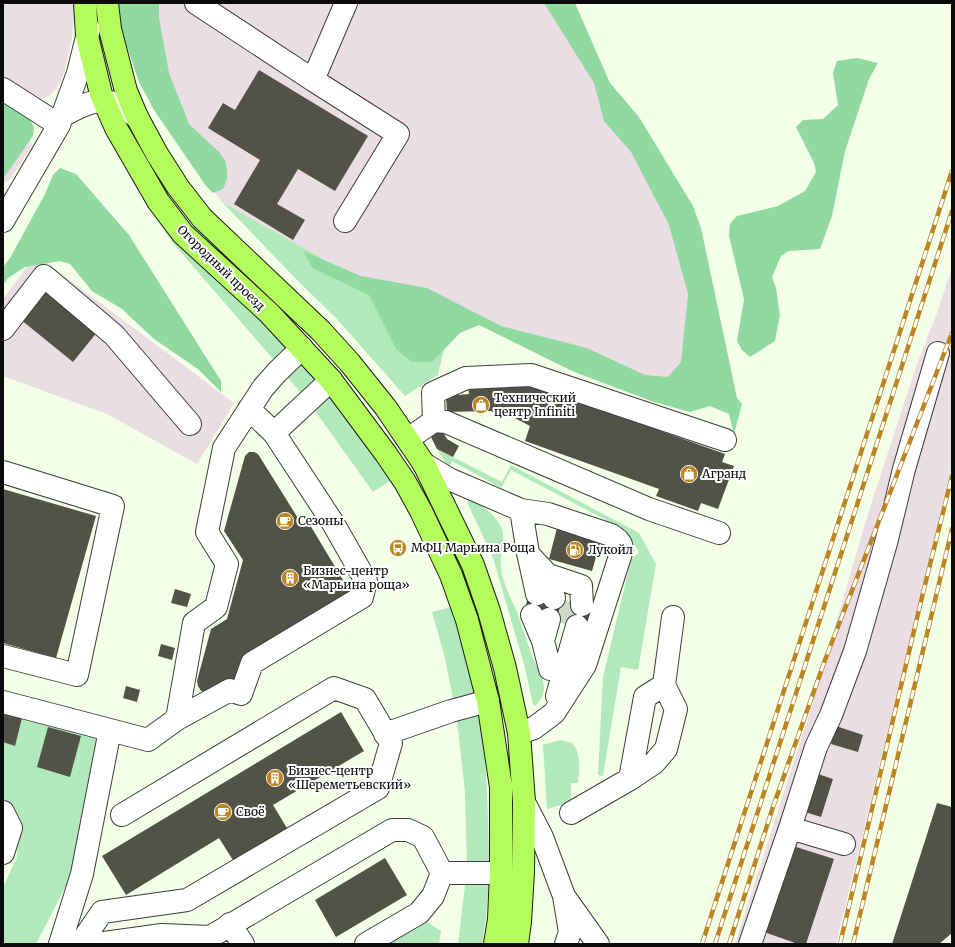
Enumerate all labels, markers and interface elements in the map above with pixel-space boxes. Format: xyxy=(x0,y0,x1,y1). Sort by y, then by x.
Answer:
street label: Огородный проезд xyxy=(174,222,268,313)
place label: Технический центр Infiniti xyxy=(494,390,576,419)
shop icon: Технический центр Infiniti xyxy=(471,395,491,415)
shop icon: Агранд xyxy=(679,464,699,484)
place label: Агранд xyxy=(701,466,746,481)
cafe icon: Сезоны xyxy=(275,511,295,531)
place label: Сезоны xyxy=(298,513,344,528)
bus stop icon: МФЦ Марьина Роща xyxy=(388,538,408,558)
place label: МФЦ Марьина Роща xyxy=(411,540,536,555)
fuel station icon: Лукойл xyxy=(565,540,585,560)
place label: Лукойл xyxy=(588,542,633,557)
place label: Бизнес-центр «Марьина роща» xyxy=(303,563,410,592)
building icon: Бизнес-центр «Марьина роща» xyxy=(280,568,300,588)
place label: Бизнес-центр «Шереметьевский» xyxy=(288,763,411,792)
building icon: Бизнес-центр «Шереметьевский» xyxy=(265,768,285,788)
cafe icon: Своё xyxy=(213,802,233,822)
place label: Своё xyxy=(236,804,265,819)

